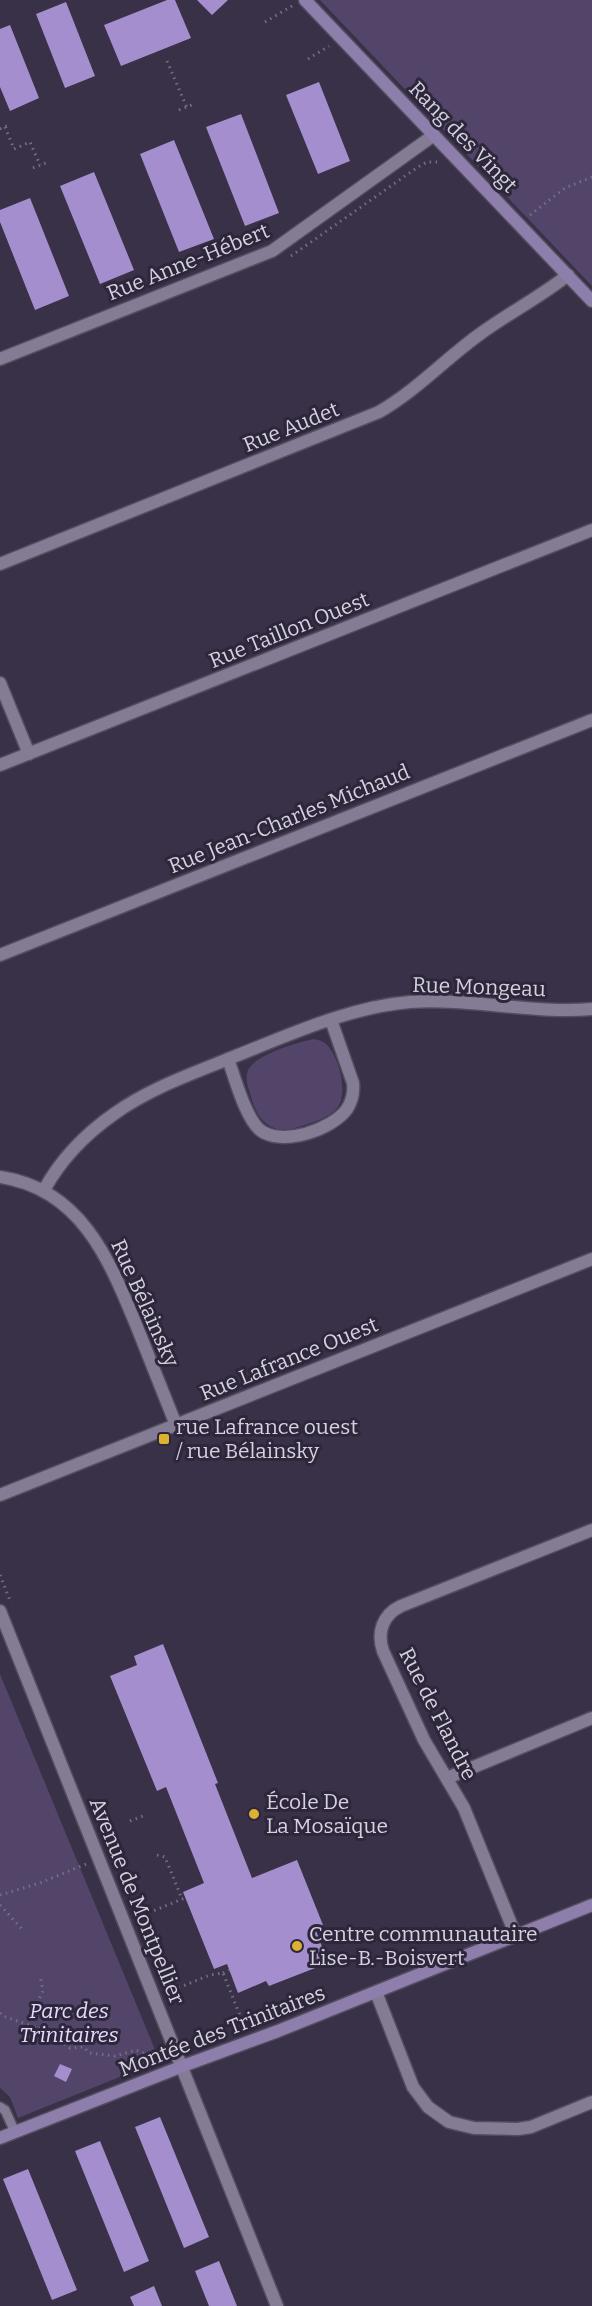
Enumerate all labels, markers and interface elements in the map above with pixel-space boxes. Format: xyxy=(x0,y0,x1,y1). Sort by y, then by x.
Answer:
street label: Rang des Vingt xyxy=(403,76,523,198)
street label: Rue Anne-Hébert xyxy=(103,217,273,306)
street label: Rue Audet xyxy=(239,396,343,458)
street label: Rue Taillon Ouest xyxy=(205,586,373,674)
street label: Rue Jean-Charles Michaud xyxy=(164,759,414,879)
street label: Rue Mongeau xyxy=(412,972,546,1002)
street label: Rue Bélainsky xyxy=(105,1235,185,1372)
street label: Rue Lafrance Ouest xyxy=(196,1311,382,1407)
place label: rue Lafrance ouest / rue Bélainsky xyxy=(176,1414,358,1464)
marker: rue Lafrance ouest / rue Bélainsky xyxy=(157,1432,171,1446)
street label: Rue de Flandre xyxy=(393,1643,483,1785)
place label: École De La Mosaïque xyxy=(266,1789,388,1839)
street label: Avenue de Montpellier xyxy=(84,1794,190,2008)
marker: École De La Mosaïque xyxy=(247,1807,261,1821)
place label: Centre communautaire Lise-B.-Boisvert xyxy=(309,1921,538,1971)
marker: Centre communautaire Lise-B.-Boisvert xyxy=(290,1939,304,1953)
street label: Montée des Trinitaires xyxy=(115,1980,329,2082)
park label: Parc des Trinitaires xyxy=(20,1998,118,2048)

